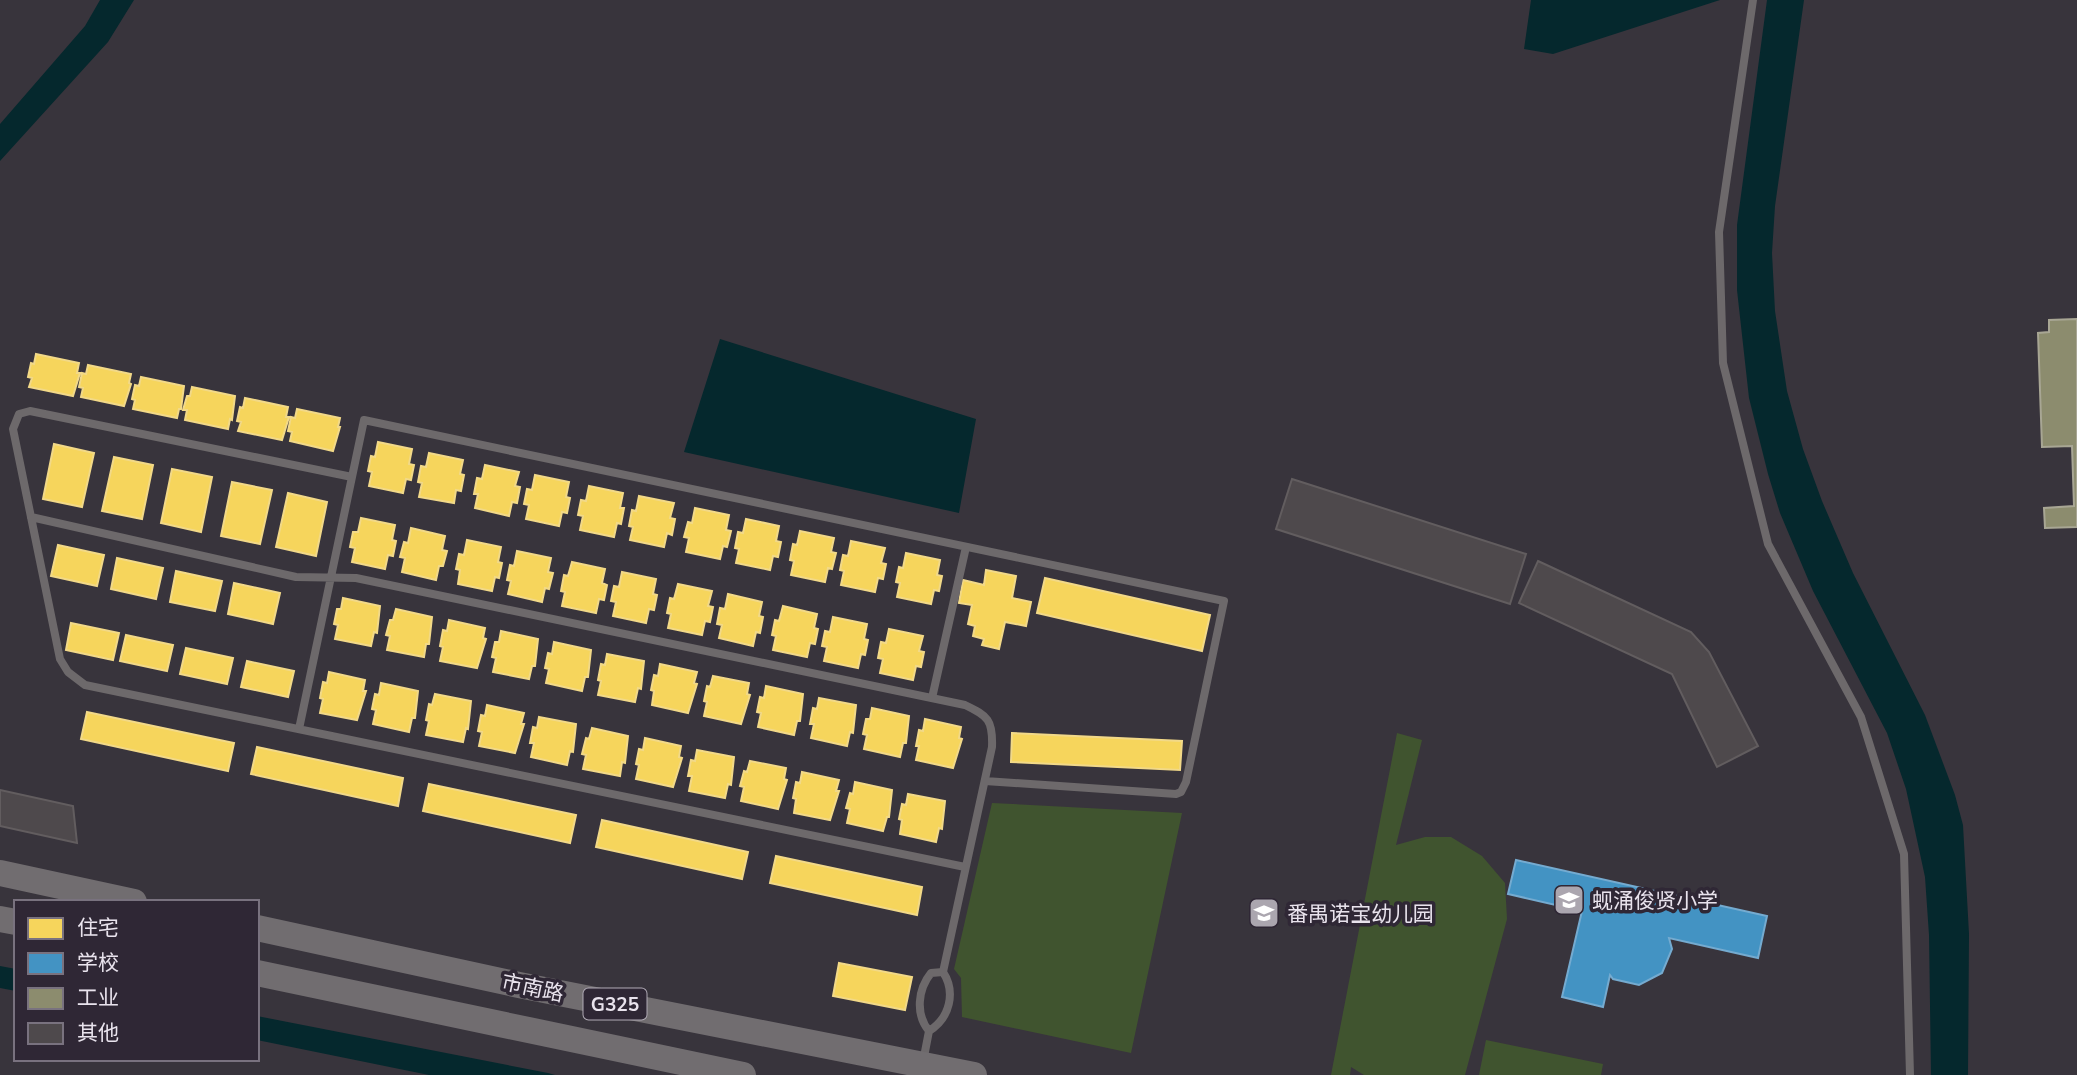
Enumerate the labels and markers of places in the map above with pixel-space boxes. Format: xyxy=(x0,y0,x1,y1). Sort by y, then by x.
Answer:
school or university icon: 蚬涌俊贤小学 xyxy=(1552,883,1586,917)
place label: 蚬涌俊贤小学 xyxy=(1592,887,1718,913)
school or university icon: 番禺诺宝幼儿园 xyxy=(1247,896,1281,930)
place label: 番禺诺宝幼儿园 xyxy=(1287,900,1434,926)

